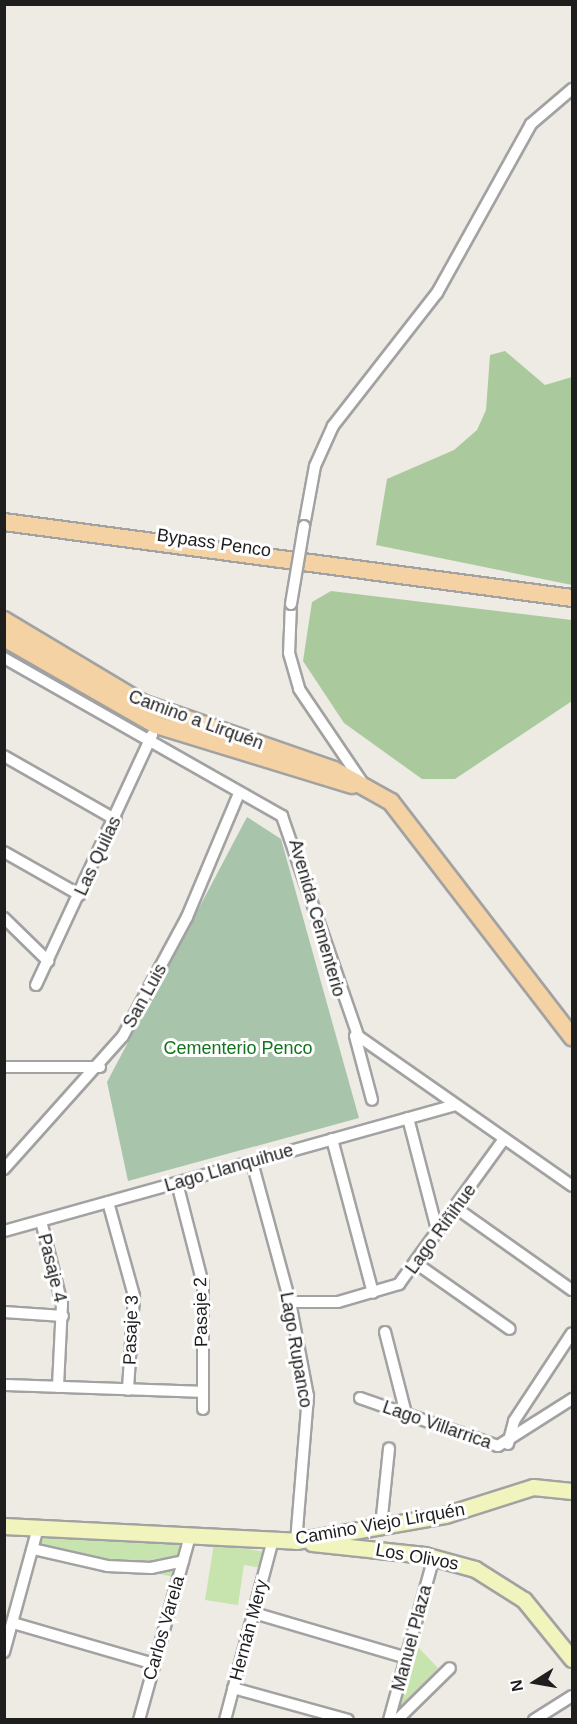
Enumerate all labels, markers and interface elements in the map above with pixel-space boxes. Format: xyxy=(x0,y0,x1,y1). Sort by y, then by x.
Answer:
street label: Bypass Penco xyxy=(156,524,272,562)
street label: Camino a Lirquén xyxy=(126,686,266,754)
street label: Las Quilas xyxy=(70,813,126,899)
street label: Avenida Cementerio xyxy=(284,837,350,999)
street label: San Luis xyxy=(119,960,171,1032)
park label: Cementerio Penco xyxy=(163,1037,313,1059)
street label: Lago Llanquihue xyxy=(162,1139,296,1197)
street label: Lago Riñihue xyxy=(401,1180,481,1278)
street label: Pasaje 4 xyxy=(33,1231,71,1305)
street label: Pasaje 2 xyxy=(190,1277,212,1347)
street label: Lago Rupanco xyxy=(275,1290,317,1410)
street label: Pasaje 3 xyxy=(119,1295,143,1365)
street label: Lago Villarrica xyxy=(380,1396,494,1454)
street label: Camino Viejo Lirquén xyxy=(294,1498,466,1550)
street label: Los Olivos xyxy=(374,1539,460,1575)
street label: Carlos Varela xyxy=(139,1573,189,1683)
street label: Hernán Mery xyxy=(225,1577,273,1683)
street label: Manuel Plaza xyxy=(387,1583,437,1693)
north arrow xyxy=(505,1652,565,1712)
text: N xyxy=(507,1678,526,1693)

